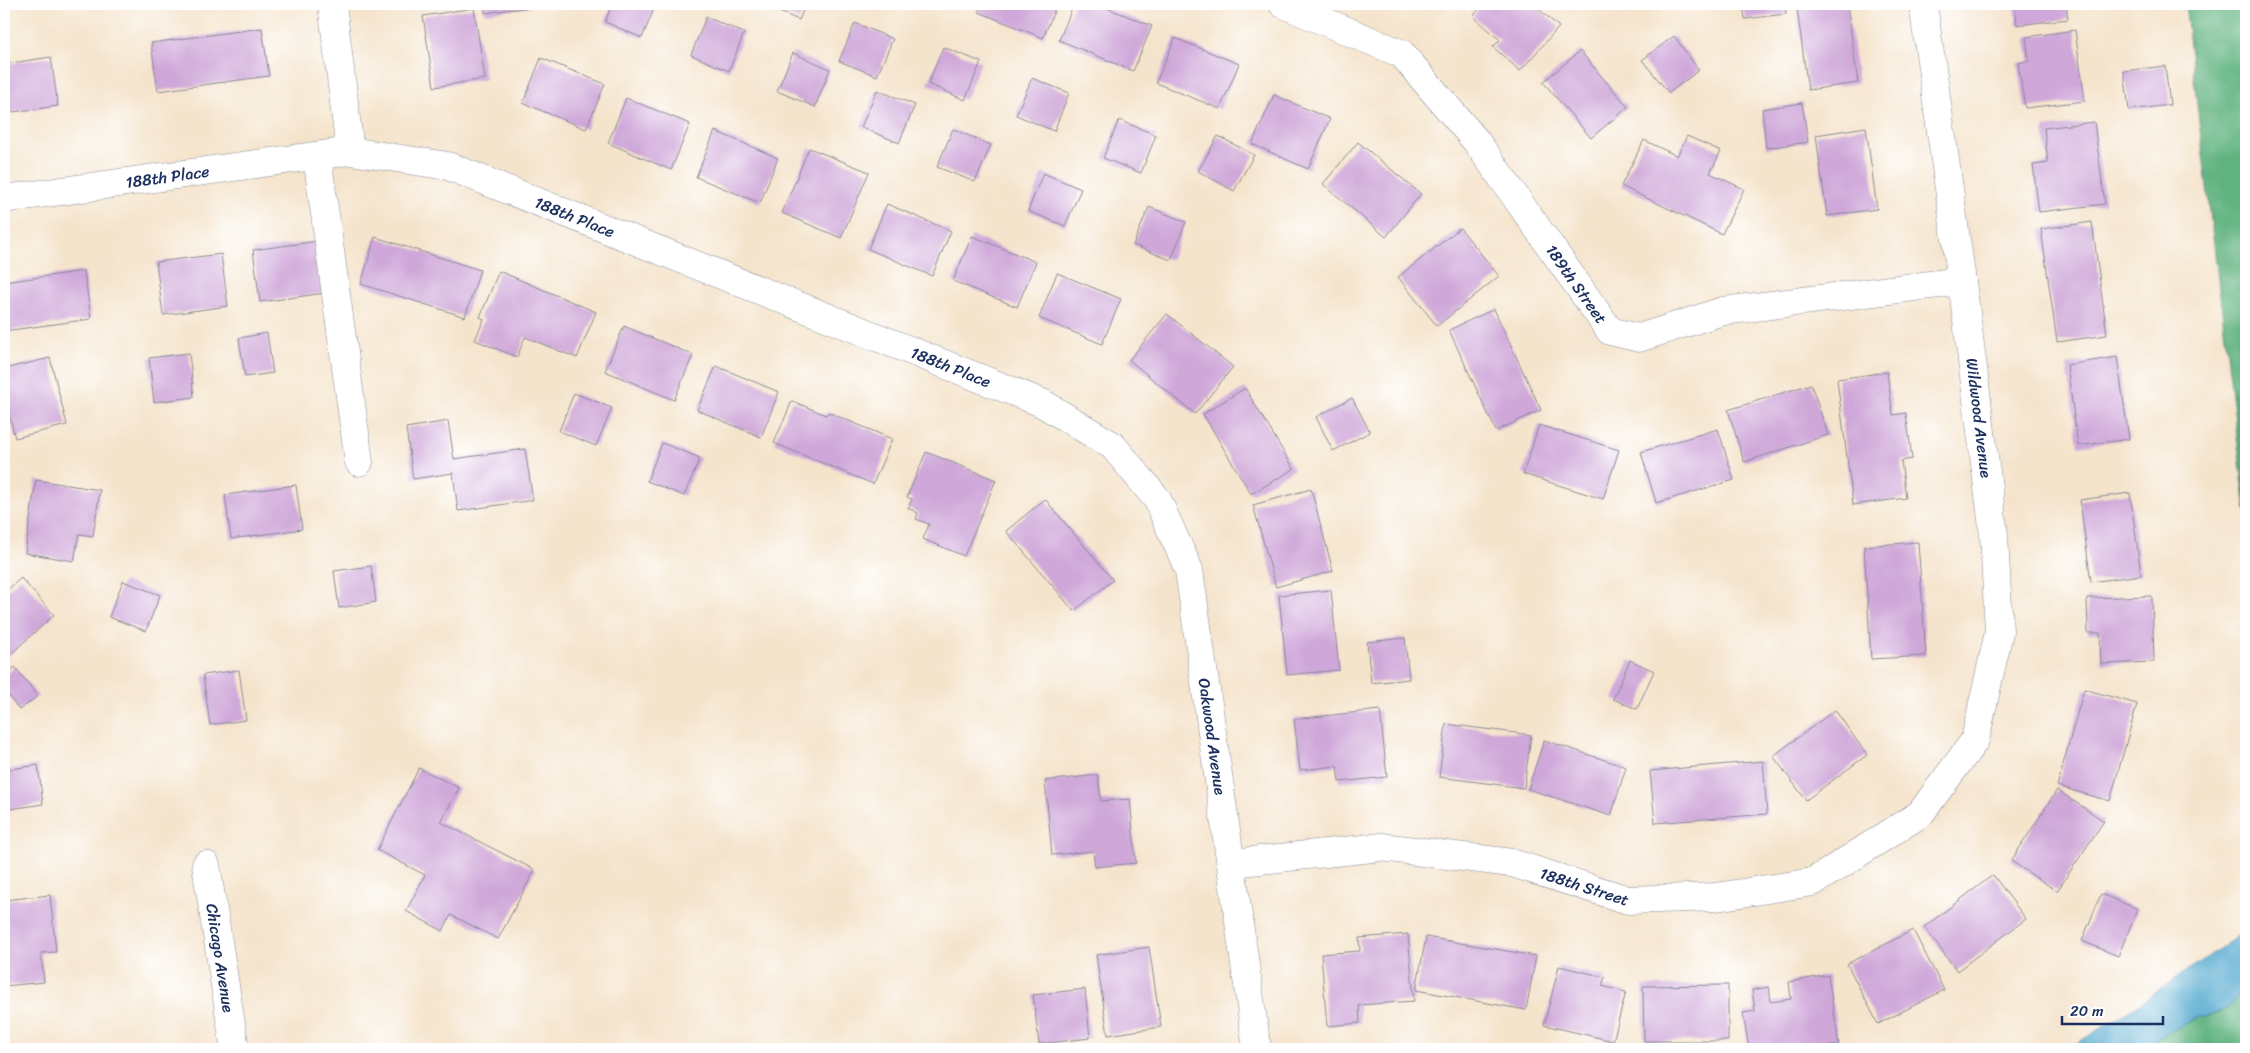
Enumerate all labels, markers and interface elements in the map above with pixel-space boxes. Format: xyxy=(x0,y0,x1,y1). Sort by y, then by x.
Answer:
street label: 188th Place xyxy=(124,156,211,196)
street label: 188th Place xyxy=(530,188,619,246)
street label: 189th Street xyxy=(1538,238,1615,330)
street label: 188th Place xyxy=(906,338,996,396)
street label: Wildwood Avenue xyxy=(1957,356,2001,480)
street label: Oakwood Avenue xyxy=(1190,676,1235,797)
street label: 188th Street xyxy=(1536,858,1633,914)
street label: Chicago Avenue xyxy=(198,901,244,1015)
scale bar xyxy=(2062,993,2164,1025)
text: 20 m xyxy=(2070,998,2104,1024)

